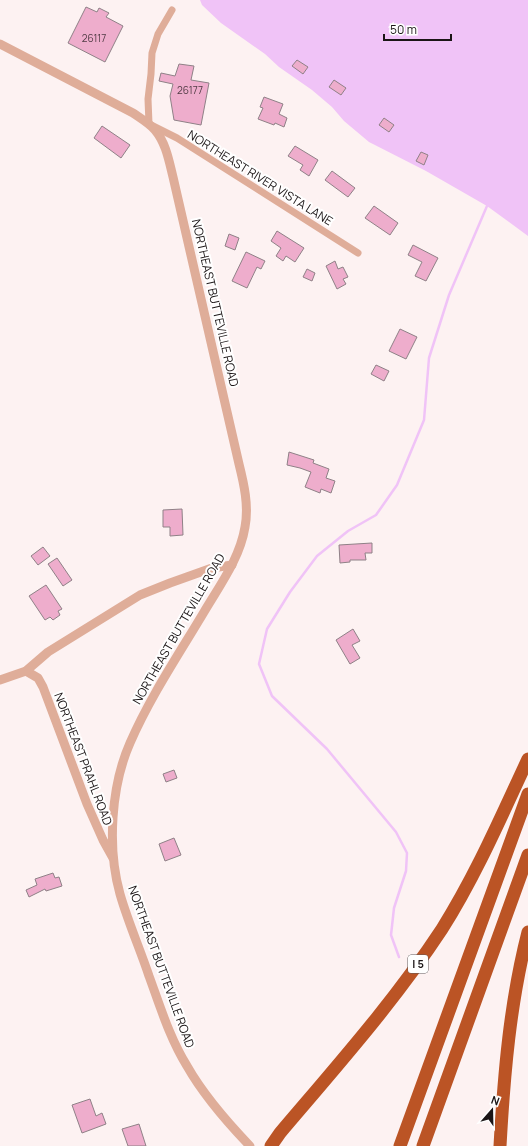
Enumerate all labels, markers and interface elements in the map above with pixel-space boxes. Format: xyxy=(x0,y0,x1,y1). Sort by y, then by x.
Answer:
scale bar xyxy=(384,16,451,42)
text: 50 m xyxy=(390,21,417,38)
house number: 26117 xyxy=(82,31,106,45)
house number: 26177 xyxy=(177,83,203,97)
street label: NORTHEAST RIVER VISTA LANE xyxy=(184,126,336,229)
street label: NORTHEAST BUTTEVILLE ROAD xyxy=(188,217,243,388)
street label: NORTHEAST BUTTEVILLE ROAD xyxy=(128,550,229,707)
street label: NORTHEAST PRAHL ROAD xyxy=(50,690,117,828)
street label: NORTHEAST BUTTEVILLE ROAD xyxy=(124,883,199,1050)
road number: I 5 xyxy=(408,955,428,973)
north arrow xyxy=(472,1090,512,1130)
text: N xyxy=(489,1092,502,1109)

